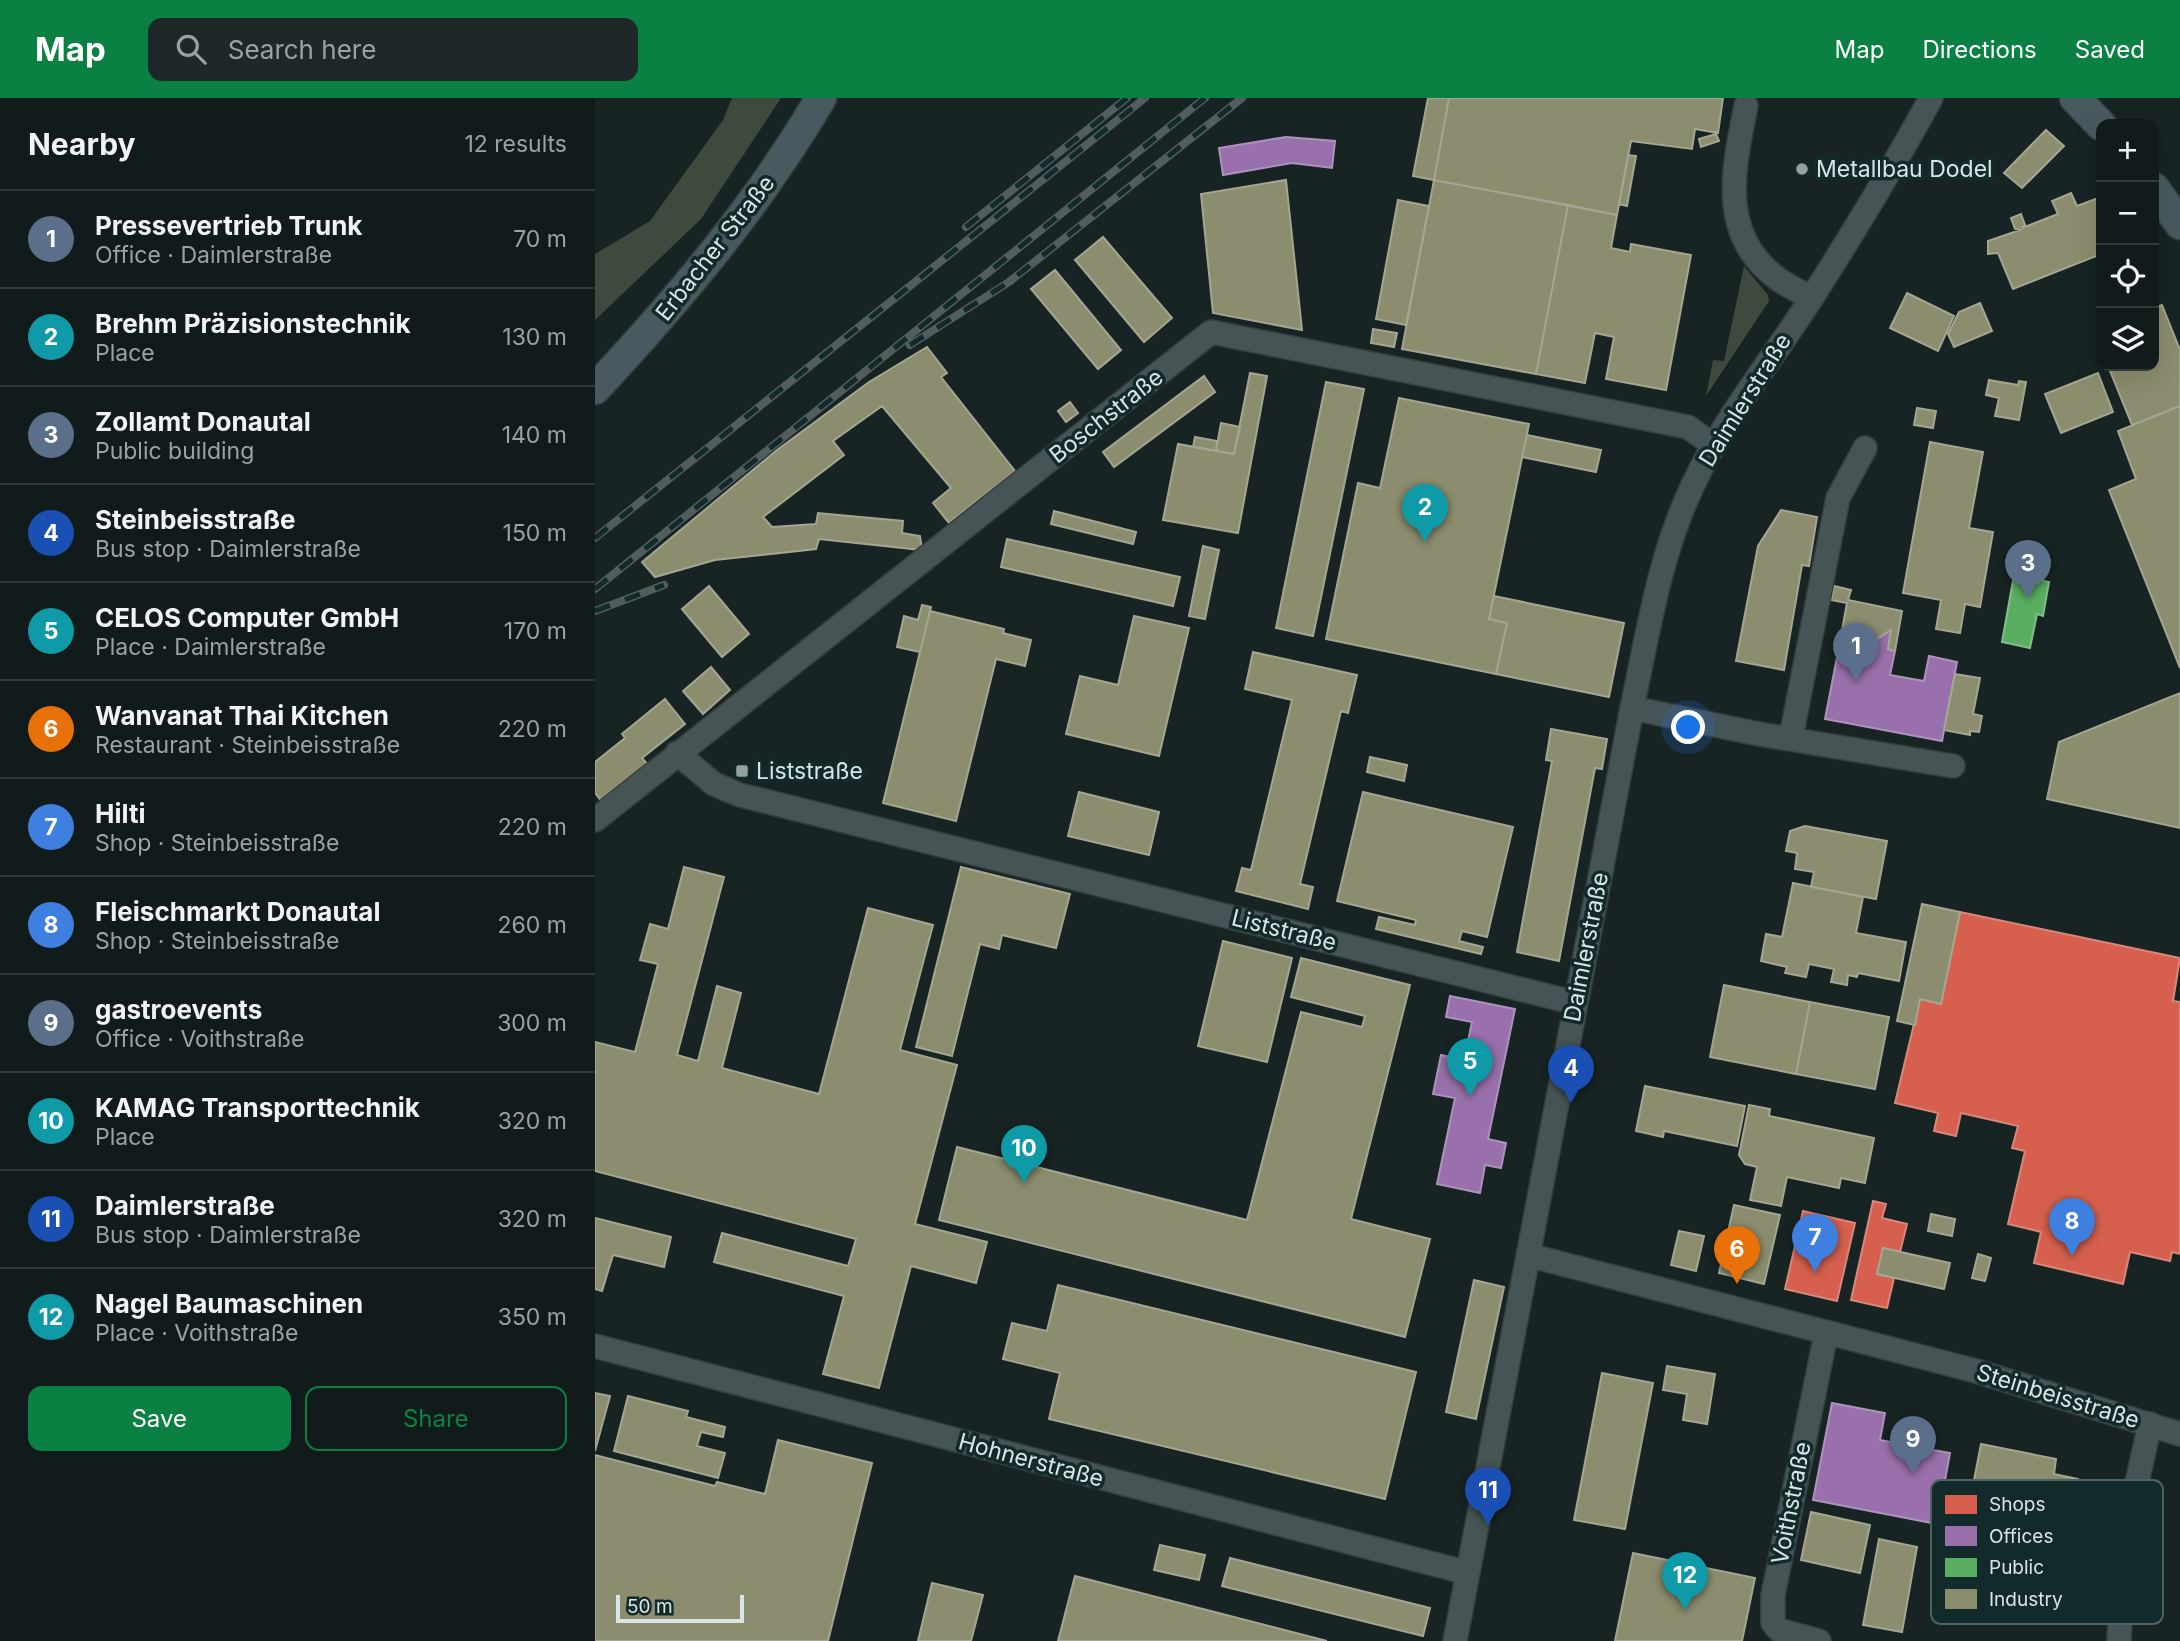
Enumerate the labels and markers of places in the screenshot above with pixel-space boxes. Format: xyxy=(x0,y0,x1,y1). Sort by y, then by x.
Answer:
place label: Metallbau Dodel xyxy=(1816,155,1993,183)
marker: Metallbau Dodel xyxy=(1794,161,1810,177)
pin: 2 xyxy=(1402,484,1448,542)
pin: 3 xyxy=(2005,540,2051,598)
pin: 1 xyxy=(1833,623,1879,681)
place label: Liststraße xyxy=(756,757,863,785)
marker: Liststraße xyxy=(734,763,750,779)
pin: 5 xyxy=(1447,1038,1493,1096)
pin: 4 xyxy=(1548,1045,1594,1103)
pin: 10 xyxy=(1001,1125,1047,1183)
pin: 8 xyxy=(2049,1198,2095,1256)
pin: 7 xyxy=(1792,1214,1838,1272)
pin: 6 xyxy=(1714,1226,1760,1284)
pin: 9 xyxy=(1890,1416,1936,1474)
pin: 11 xyxy=(1465,1467,1511,1525)
pin: 12 xyxy=(1662,1552,1708,1610)

